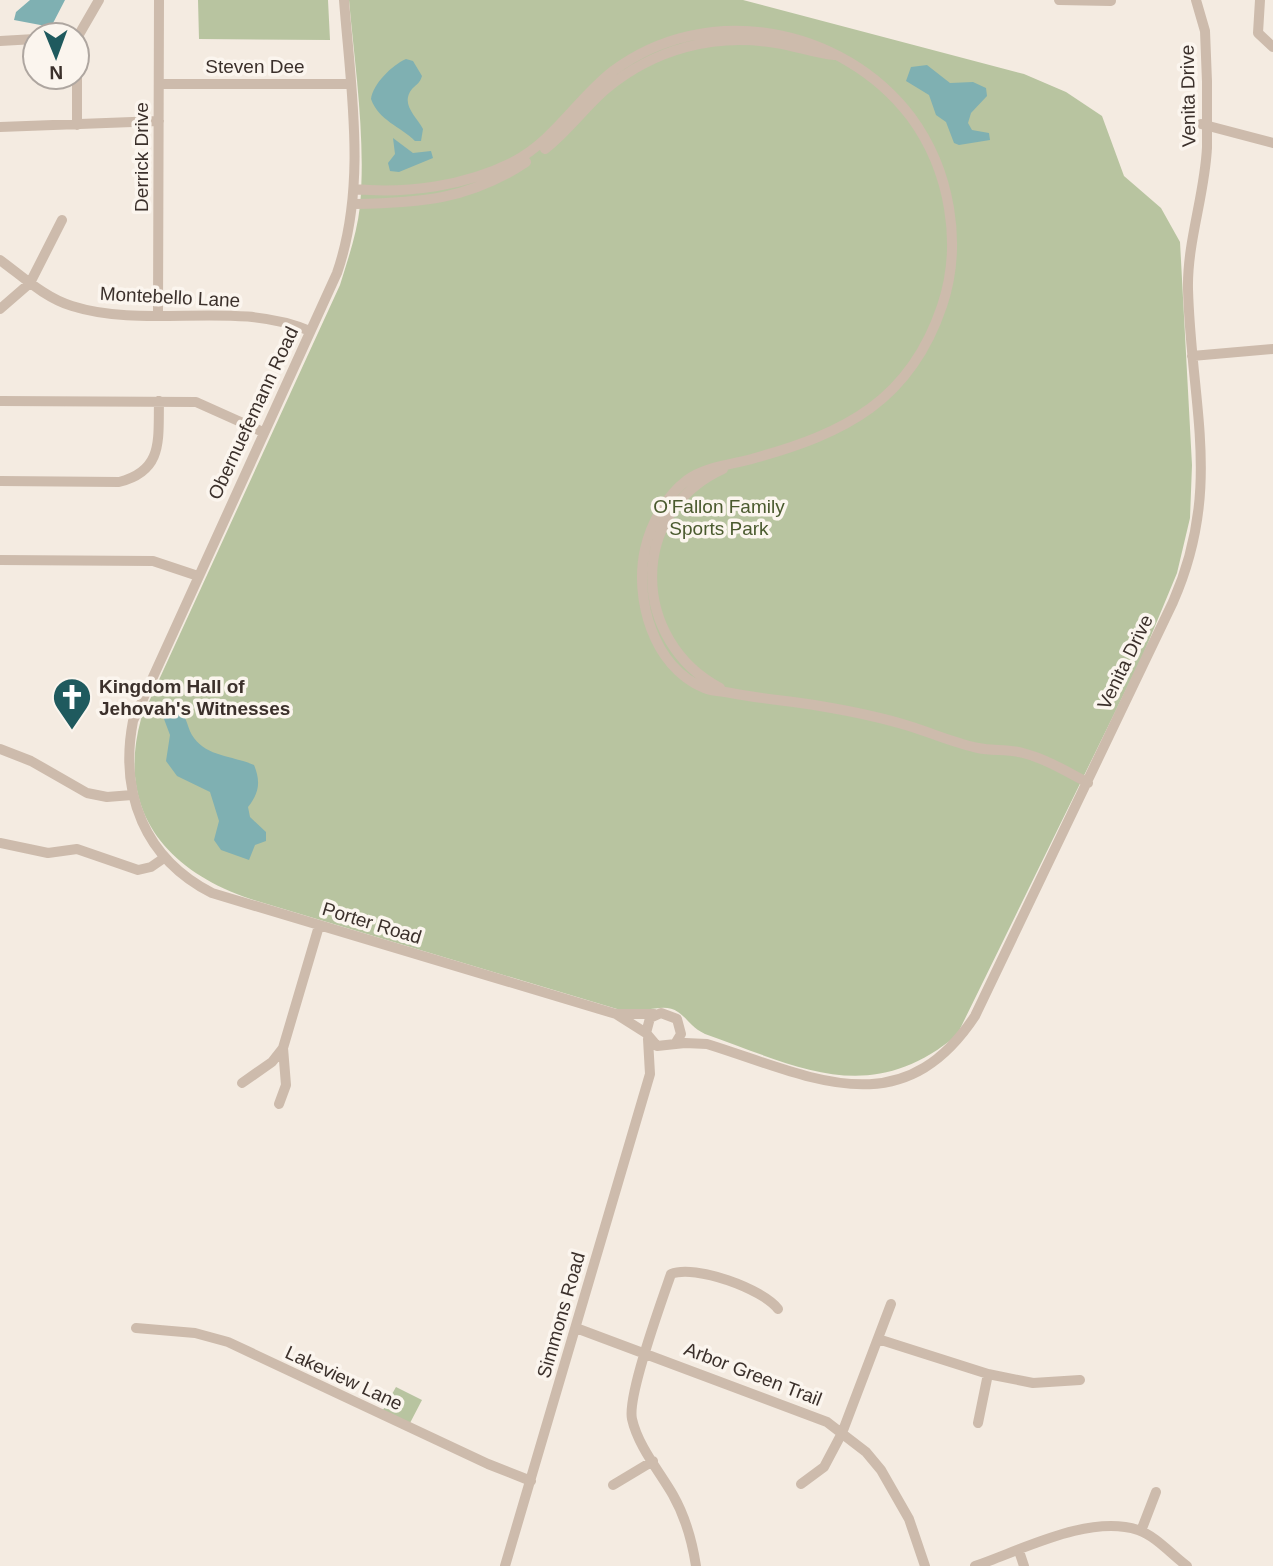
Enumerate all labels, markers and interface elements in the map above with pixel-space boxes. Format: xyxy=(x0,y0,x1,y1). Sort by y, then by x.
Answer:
north arrow xyxy=(21,21,91,91)
street label: Venita Drive xyxy=(1177,45,1199,147)
street label: Steven Dee xyxy=(205,56,305,77)
text: N xyxy=(49,62,63,83)
street label: Derrick Drive xyxy=(131,102,152,212)
street label: Montebello Lane xyxy=(99,283,241,311)
street label: Obernuefemann Road xyxy=(204,323,302,503)
park label: O'Fallon Family Sports Park xyxy=(653,496,785,539)
street label: Venita Drive xyxy=(1093,611,1157,713)
church icon: Kingdom Hall of Jehovah's Witnesses xyxy=(51,676,93,731)
place label: Kingdom Hall of Jehovah's Witnesses xyxy=(99,676,290,719)
street label: Porter Road xyxy=(320,898,424,948)
street label: Simmons Road xyxy=(533,1250,589,1380)
street label: Arbor Green Trail xyxy=(681,1338,825,1410)
street label: Lakeview Lane xyxy=(282,1342,406,1414)

